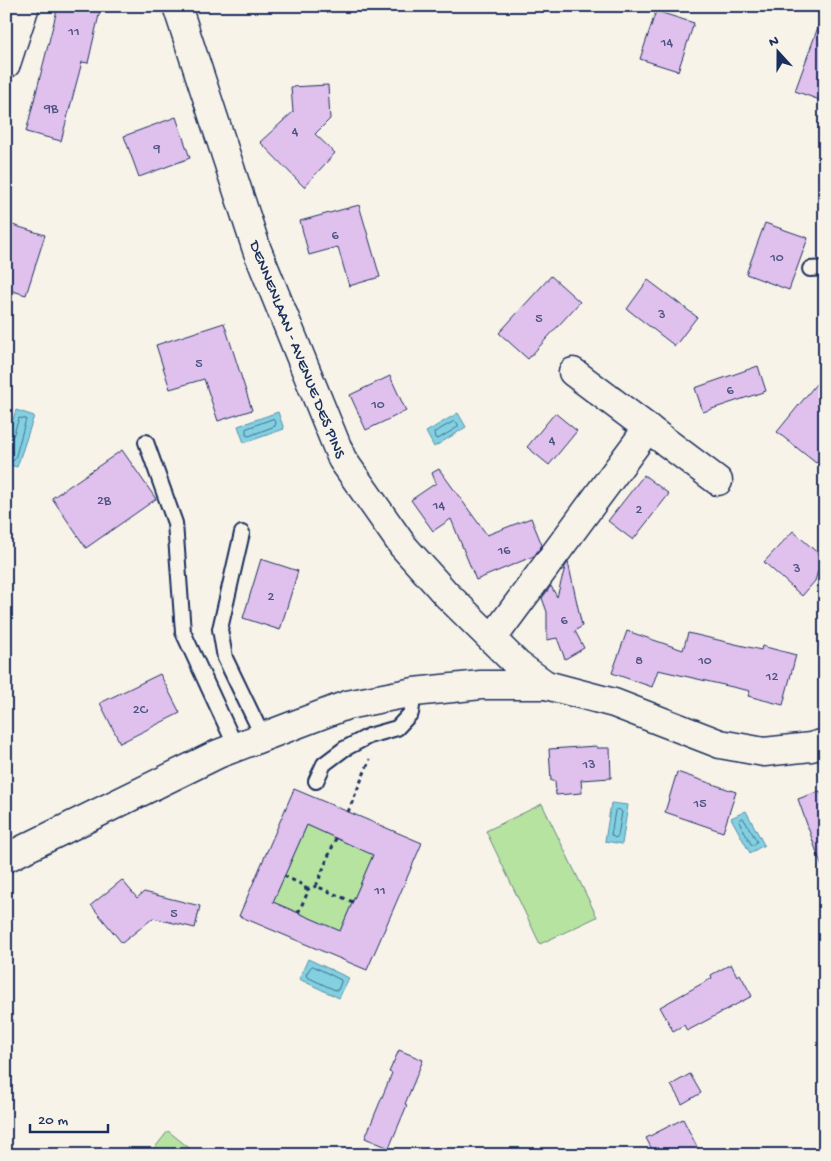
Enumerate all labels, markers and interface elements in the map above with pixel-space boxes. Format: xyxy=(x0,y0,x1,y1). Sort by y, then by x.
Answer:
house number: 11 xyxy=(67,24,80,41)
north arrow xyxy=(754,28,804,78)
text: N xyxy=(767,33,782,52)
house number: 14 xyxy=(660,35,674,52)
house number: 9B xyxy=(43,101,59,118)
house number: 4 xyxy=(292,124,299,141)
house number: 9 xyxy=(152,141,161,158)
house number: 6 xyxy=(331,228,339,245)
street label: DENNENLAAN - AVENUE DES PINS xyxy=(243,238,348,463)
house number: 10 xyxy=(769,250,784,267)
house number: 3 xyxy=(657,307,666,324)
house number: 5 xyxy=(535,311,543,328)
house number: 5 xyxy=(195,356,203,373)
house number: 6 xyxy=(726,383,734,400)
house number: 10 xyxy=(370,397,385,414)
house number: 4 xyxy=(549,433,556,450)
house number: 2B xyxy=(97,493,112,510)
house number: 14 xyxy=(432,498,446,515)
house number: 2 xyxy=(636,502,643,519)
house number: 16 xyxy=(497,543,511,560)
house number: 3 xyxy=(792,561,801,578)
house number: 2 xyxy=(268,589,275,606)
house number: 6 xyxy=(560,613,568,630)
house number: 8 xyxy=(635,653,643,670)
house number: 10 xyxy=(697,653,712,670)
house number: 12 xyxy=(765,669,778,686)
house number: 2C xyxy=(133,702,149,719)
house number: 13 xyxy=(582,757,595,774)
house number: 15 xyxy=(692,796,707,813)
house number: 11 xyxy=(373,883,386,900)
house number: 5 xyxy=(170,906,178,923)
scale bar xyxy=(30,1101,108,1133)
text: 20 m xyxy=(38,1112,68,1130)

